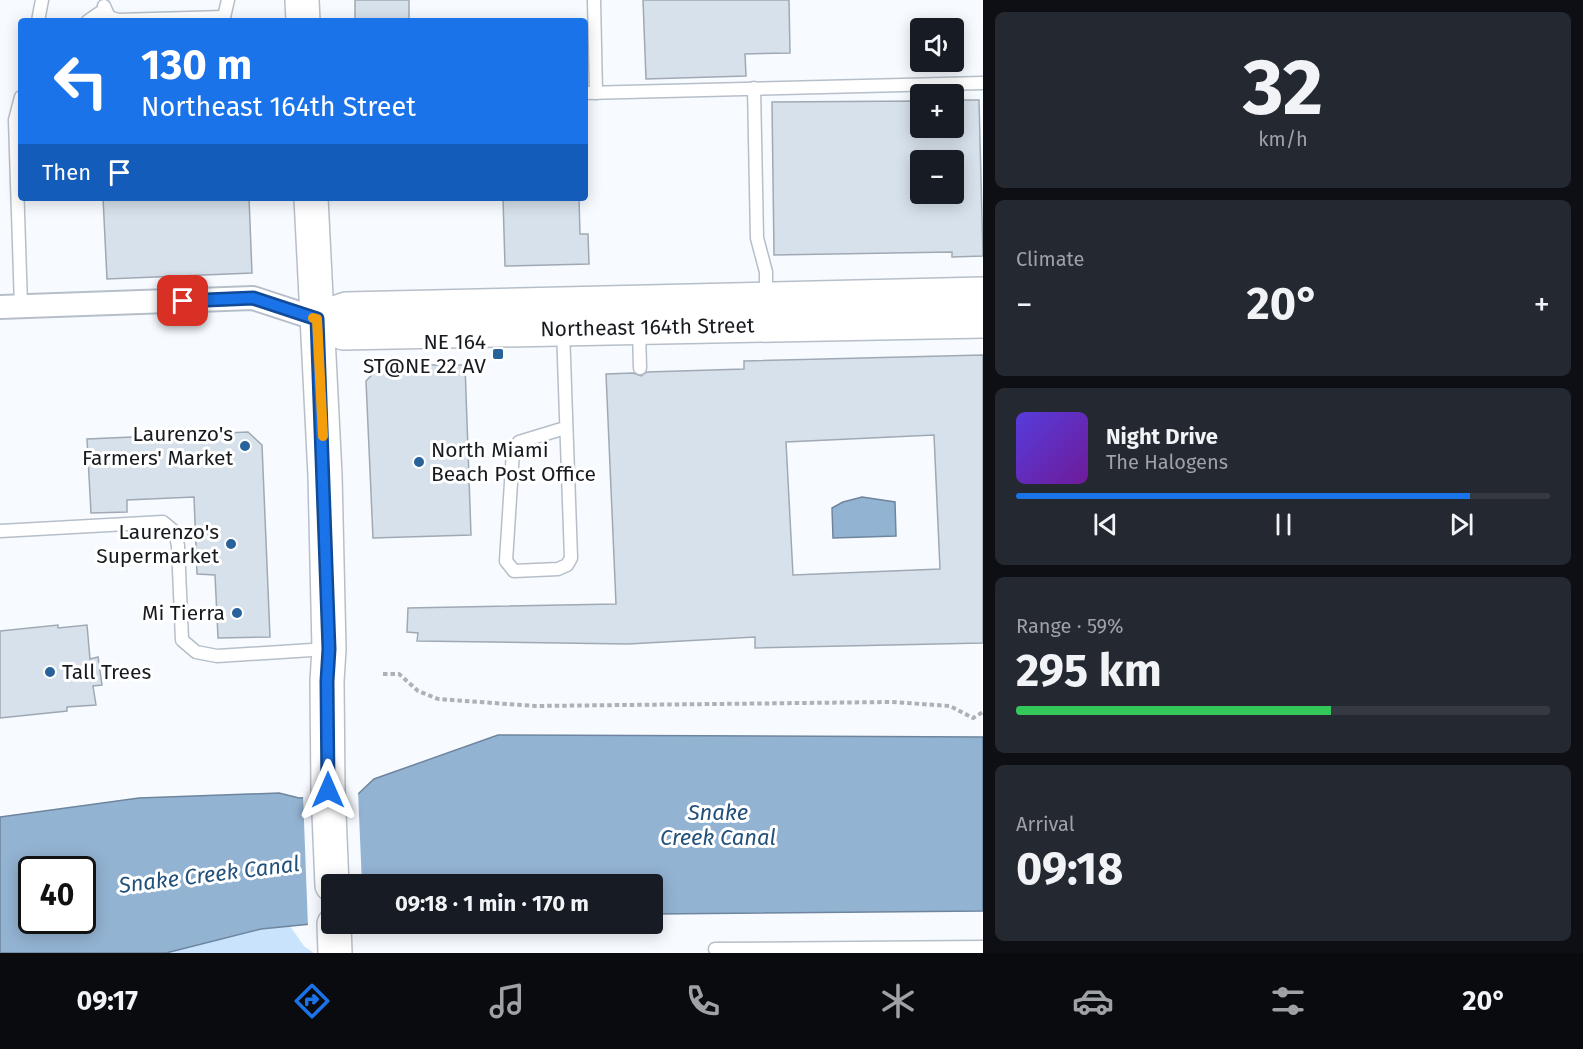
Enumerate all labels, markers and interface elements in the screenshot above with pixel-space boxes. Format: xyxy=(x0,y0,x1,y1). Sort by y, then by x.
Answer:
map controls xyxy=(910,18,964,204)
button: sound xyxy=(910,18,964,72)
text: 130 m xyxy=(141,40,252,90)
text: 32 xyxy=(1243,41,1323,135)
icon: left xyxy=(42,42,120,120)
button: + xyxy=(910,84,964,138)
text: Northeast 164th Street xyxy=(141,91,416,123)
text: km/h xyxy=(1258,127,1308,151)
button: − xyxy=(910,150,964,204)
icon: arrive xyxy=(103,156,136,189)
text: Then xyxy=(42,159,91,186)
text: Climate xyxy=(1016,247,1084,271)
pin xyxy=(157,275,208,326)
text: 20° xyxy=(1246,277,1320,331)
icon: arrive xyxy=(166,284,199,317)
text: − xyxy=(1016,285,1033,325)
text: + xyxy=(1534,285,1550,325)
street label: Northeast 164th Street xyxy=(540,312,755,342)
place label: NE 164 ST@NE 22 AV xyxy=(363,329,486,379)
marker: NE 164 ST@NE 22 AV xyxy=(491,347,505,361)
place label: Laurenzo's Farmers' Market xyxy=(82,421,233,471)
text: Night Drive xyxy=(1106,423,1218,450)
place label: North Miami Beach Post Office xyxy=(431,437,596,487)
marker: Laurenzo's Farmers' Market xyxy=(238,439,252,453)
text: The Halogens xyxy=(1106,450,1228,474)
marker: North Miami Beach Post Office xyxy=(412,455,426,469)
icon: previous xyxy=(1089,508,1122,541)
icon: pause xyxy=(1267,508,1300,541)
icon: next xyxy=(1445,508,1478,541)
place label: Laurenzo's Supermarket xyxy=(96,519,219,569)
marker: Laurenzo's Supermarket xyxy=(224,537,238,551)
place label: Mi Tierra xyxy=(142,600,225,626)
marker: Mi Tierra xyxy=(230,606,244,620)
text: Range · 59% xyxy=(1016,614,1124,638)
text: 295 km xyxy=(1016,644,1162,698)
place label: Tall Trees xyxy=(62,659,151,685)
marker: Tall Trees xyxy=(43,665,57,679)
position arrow xyxy=(296,758,360,822)
water label: Snake Creek Canal xyxy=(660,799,776,851)
text: Arrival xyxy=(1016,812,1075,836)
text: 09:18 xyxy=(1016,842,1123,896)
water label: Snake Creek Canal xyxy=(116,850,301,899)
speed limit sign: 40 xyxy=(18,856,96,934)
text: 09:18 · 1 min · 170 m xyxy=(395,890,589,917)
icon: directions xyxy=(291,980,333,1022)
icon: music xyxy=(486,980,528,1022)
icon: phone xyxy=(682,980,724,1022)
icon: climate xyxy=(877,980,919,1022)
icon: car xyxy=(1072,980,1114,1022)
icon: filters xyxy=(1267,980,1309,1022)
text: 09:17 xyxy=(77,985,138,1017)
text: 20° xyxy=(1463,985,1506,1017)

